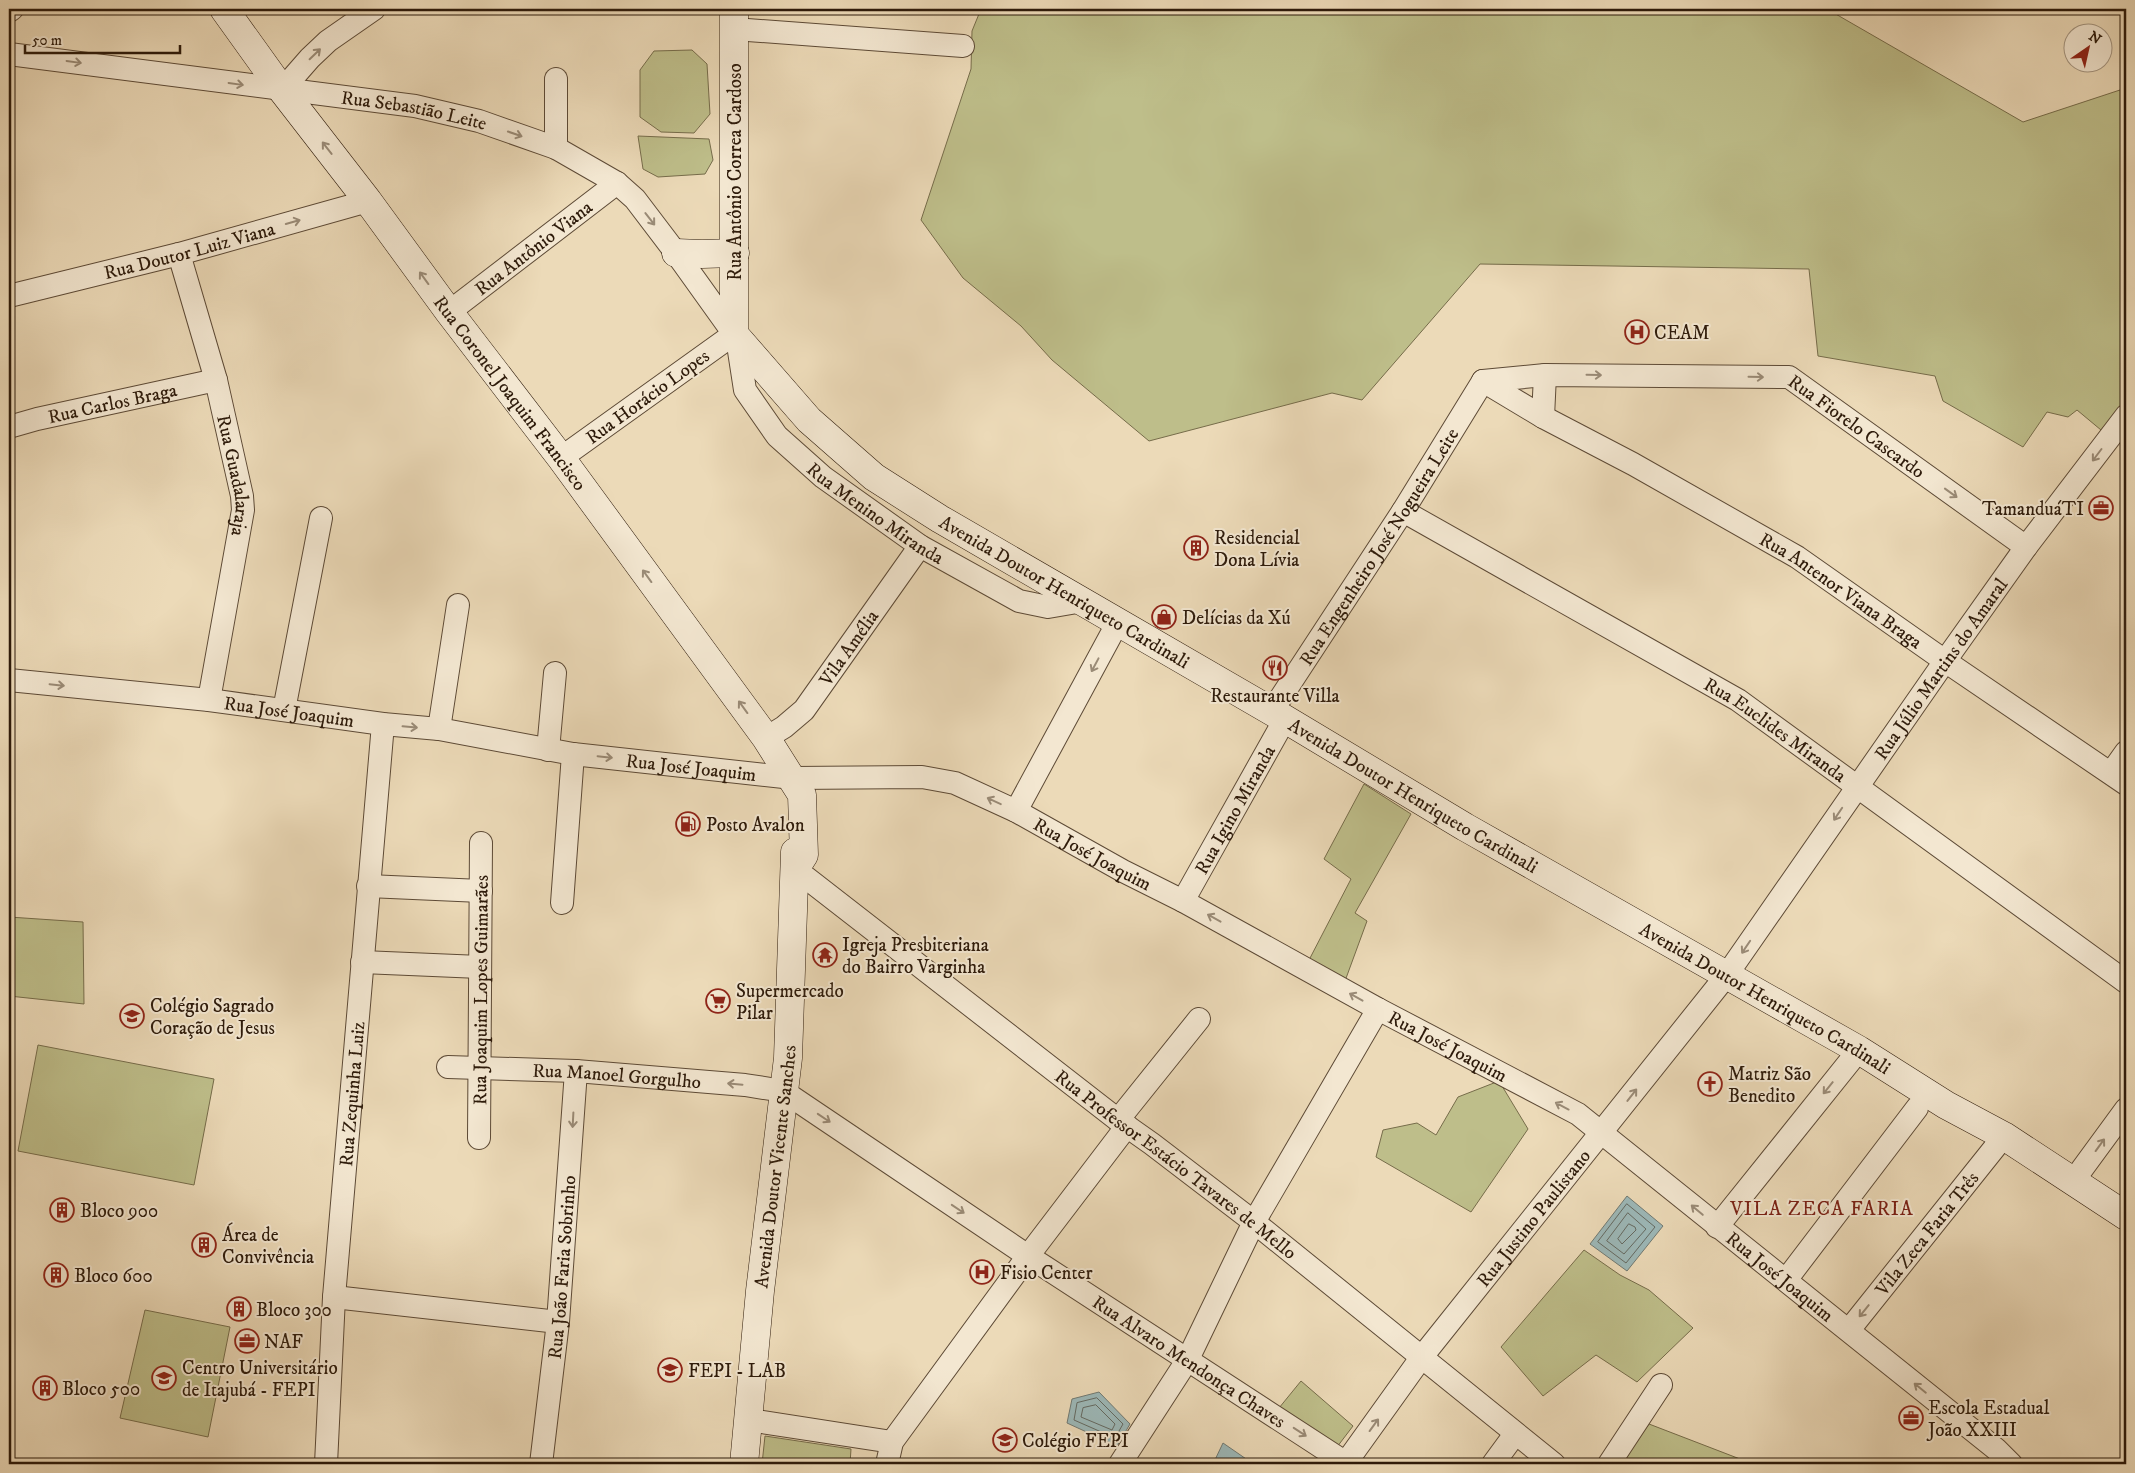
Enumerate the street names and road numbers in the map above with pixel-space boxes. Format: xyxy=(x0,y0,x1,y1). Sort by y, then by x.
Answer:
street label: Rua Antônio Correa Cardoso xyxy=(724,63,747,281)
street label: Rua Sebastião Leite xyxy=(340,87,490,136)
street label: Rua Antônio Viana xyxy=(471,196,597,301)
street label: Rua Doutor Luiz Viana xyxy=(102,218,278,285)
street label: Rua Coronel Joaquim Francisco xyxy=(428,292,591,495)
street label: Rua Horácio Lopes xyxy=(582,345,714,450)
street label: Rua Fiorelo Cascardo xyxy=(1783,370,1929,484)
street label: Rua Carlos Braga xyxy=(46,379,179,429)
street label: Rua Guadalaraja xyxy=(211,413,253,538)
street label: Rua Engenheiro José Nogueira Leite xyxy=(1295,424,1464,670)
street label: Rua Menino Miranda xyxy=(802,458,947,570)
street label: Avenida Doutor Henriqueto Cardinali xyxy=(935,511,1193,674)
street label: Rua Antenor Viana Braga xyxy=(1755,528,1926,654)
street label: Rua Júlio Martins do Amaral xyxy=(1870,574,2013,765)
street label: Vila Amélia xyxy=(814,606,884,691)
street label: Rua Euclides Miranda xyxy=(1700,673,1850,788)
street label: Rua José Joaquim xyxy=(223,692,356,733)
street label: Avenida Doutor Henriqueto Cardinali xyxy=(1284,714,1542,879)
street label: Rua Igino Miranda xyxy=(1190,742,1281,879)
street label: Rua José Joaquim xyxy=(625,750,757,787)
street label: Rua José Joaquim xyxy=(1029,813,1155,896)
street label: Rua Joaquim Lopes Guimarães xyxy=(469,875,494,1105)
street label: Avenida Doutor Henriqueto Cardinali xyxy=(1635,918,1894,1080)
street label: Rua José Joaquim xyxy=(1384,1006,1511,1088)
street label: Rua Zequinha Luiz xyxy=(335,1021,371,1168)
street label: Avenida Doutor Vicente Sanches xyxy=(750,1045,801,1290)
street label: Rua Manoel Gorgulho xyxy=(532,1060,702,1094)
street label: Rua Professor Estácio Tavares de Mello xyxy=(1050,1065,1301,1265)
street label: Rua Justino Paulistano xyxy=(1472,1145,1596,1292)
street label: Vila Zeca Faria Três xyxy=(1870,1167,1984,1301)
street label: Rua João Faria Sobrinho xyxy=(544,1175,581,1360)
street label: Rua José Joaquim xyxy=(1721,1227,1838,1327)
street label: Rua Alvaro Mendonça Chaves xyxy=(1088,1291,1289,1433)

